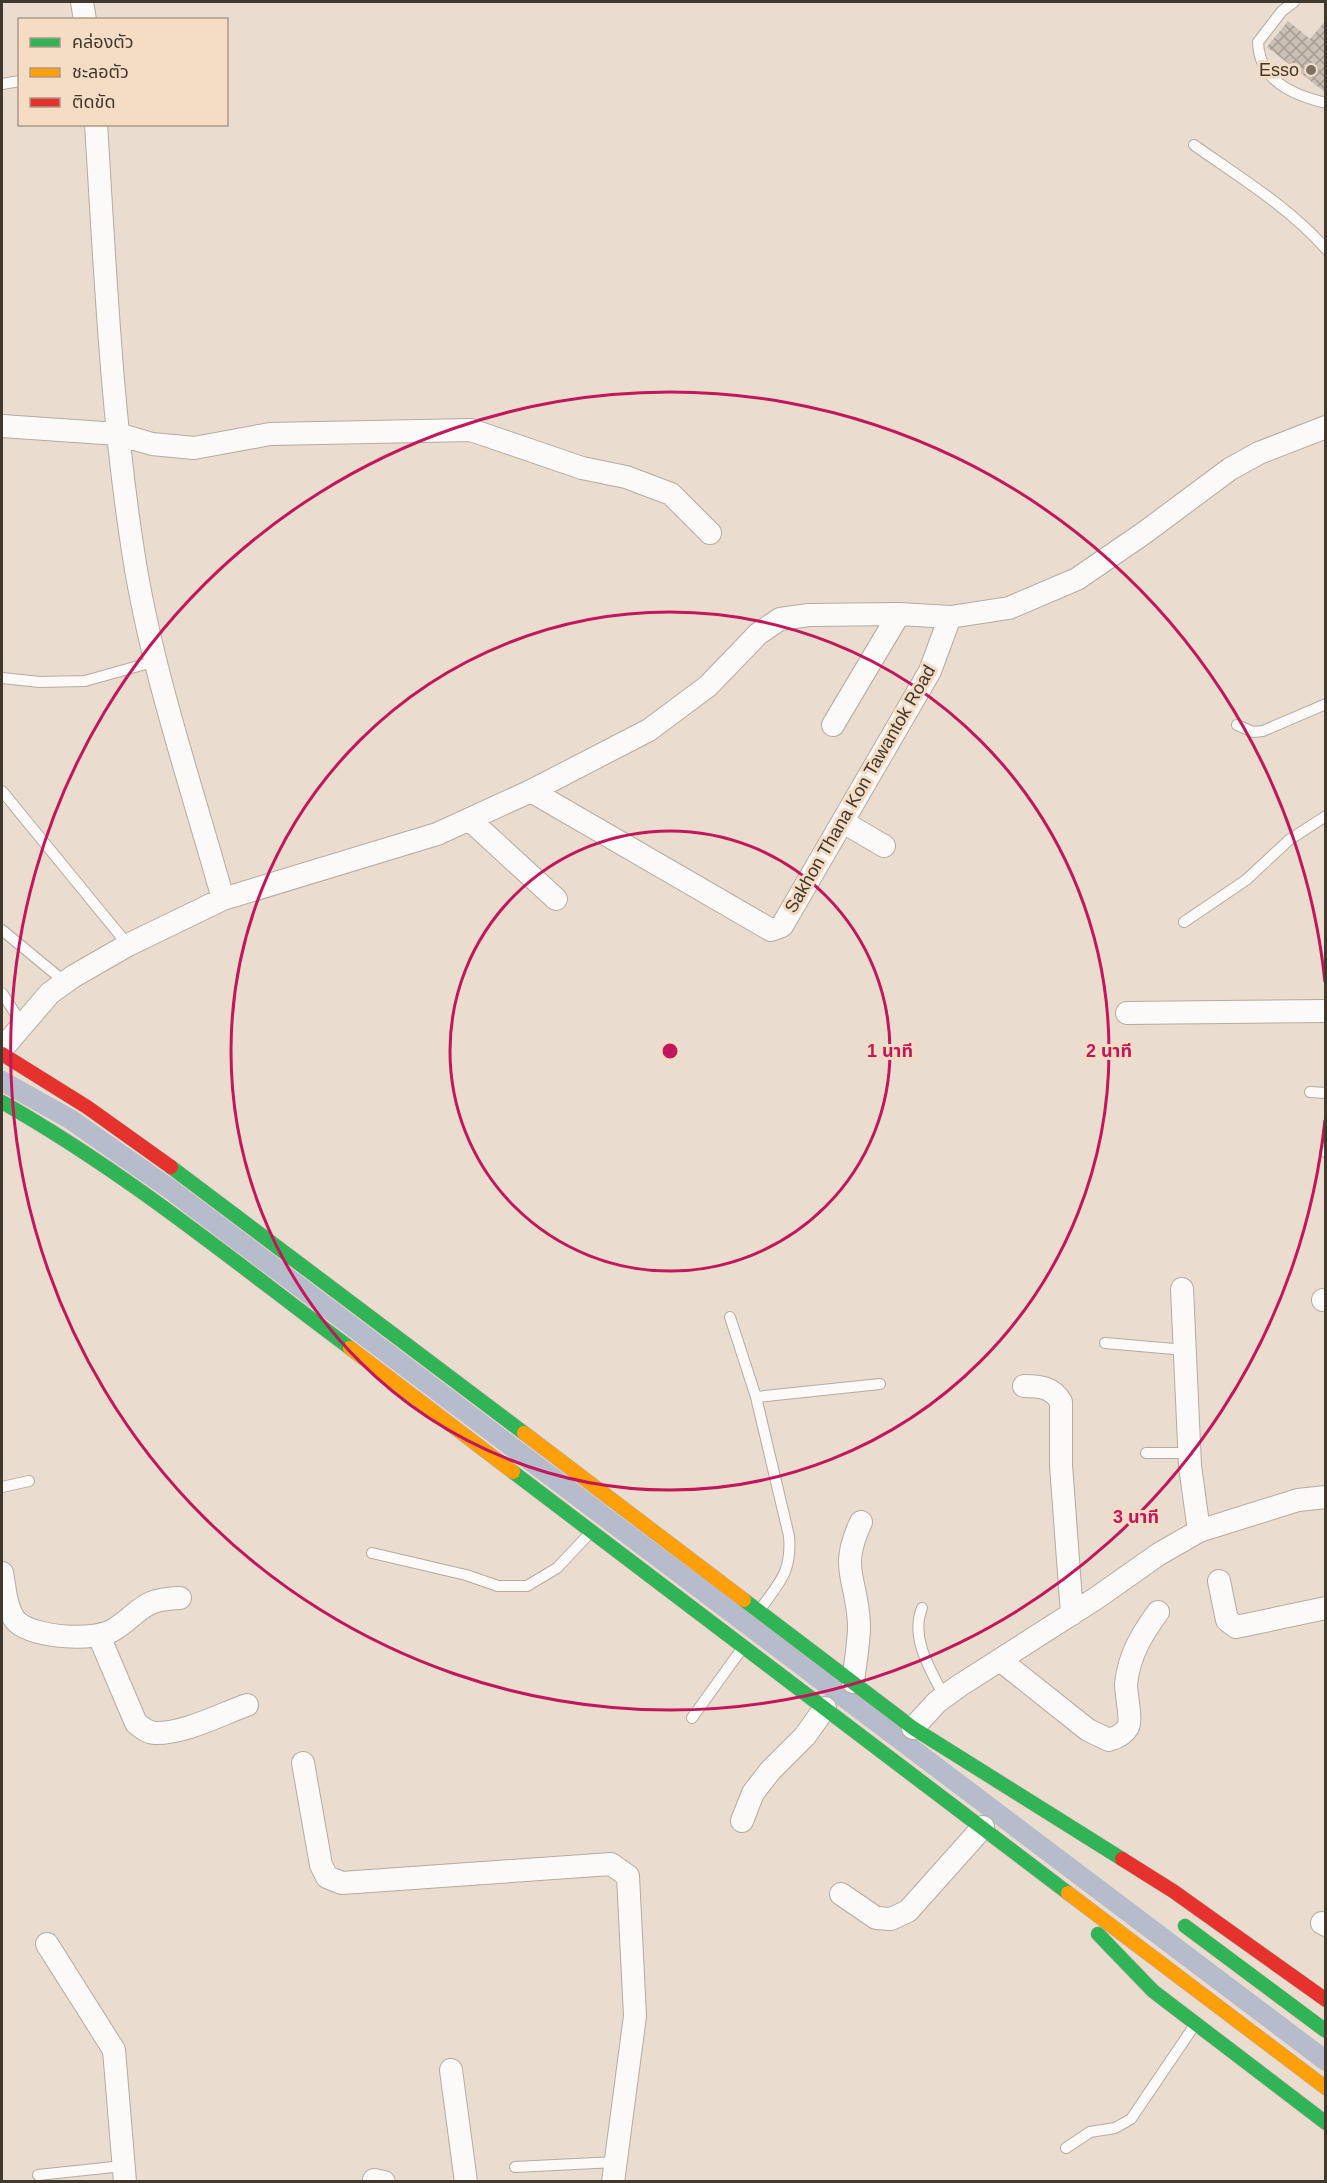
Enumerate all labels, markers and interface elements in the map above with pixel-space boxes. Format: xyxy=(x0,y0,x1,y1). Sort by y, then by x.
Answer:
legend xyxy=(18,18,228,126)
text: คล่องตัว xyxy=(72,32,134,52)
place label: Esso xyxy=(1259,60,1299,80)
text: ชะลอตัว xyxy=(72,62,129,82)
marker: Esso xyxy=(1304,63,1318,77)
text: ติดขัด xyxy=(72,92,115,112)
street label: Sakhon Thana Kon Tawantok Road xyxy=(781,662,939,916)
centre of rings xyxy=(660,1041,680,1061)
text: 1 นาที xyxy=(867,1041,913,1061)
text: 2 นาที xyxy=(1086,1041,1132,1061)
text: 3 นาที xyxy=(1113,1507,1159,1527)

